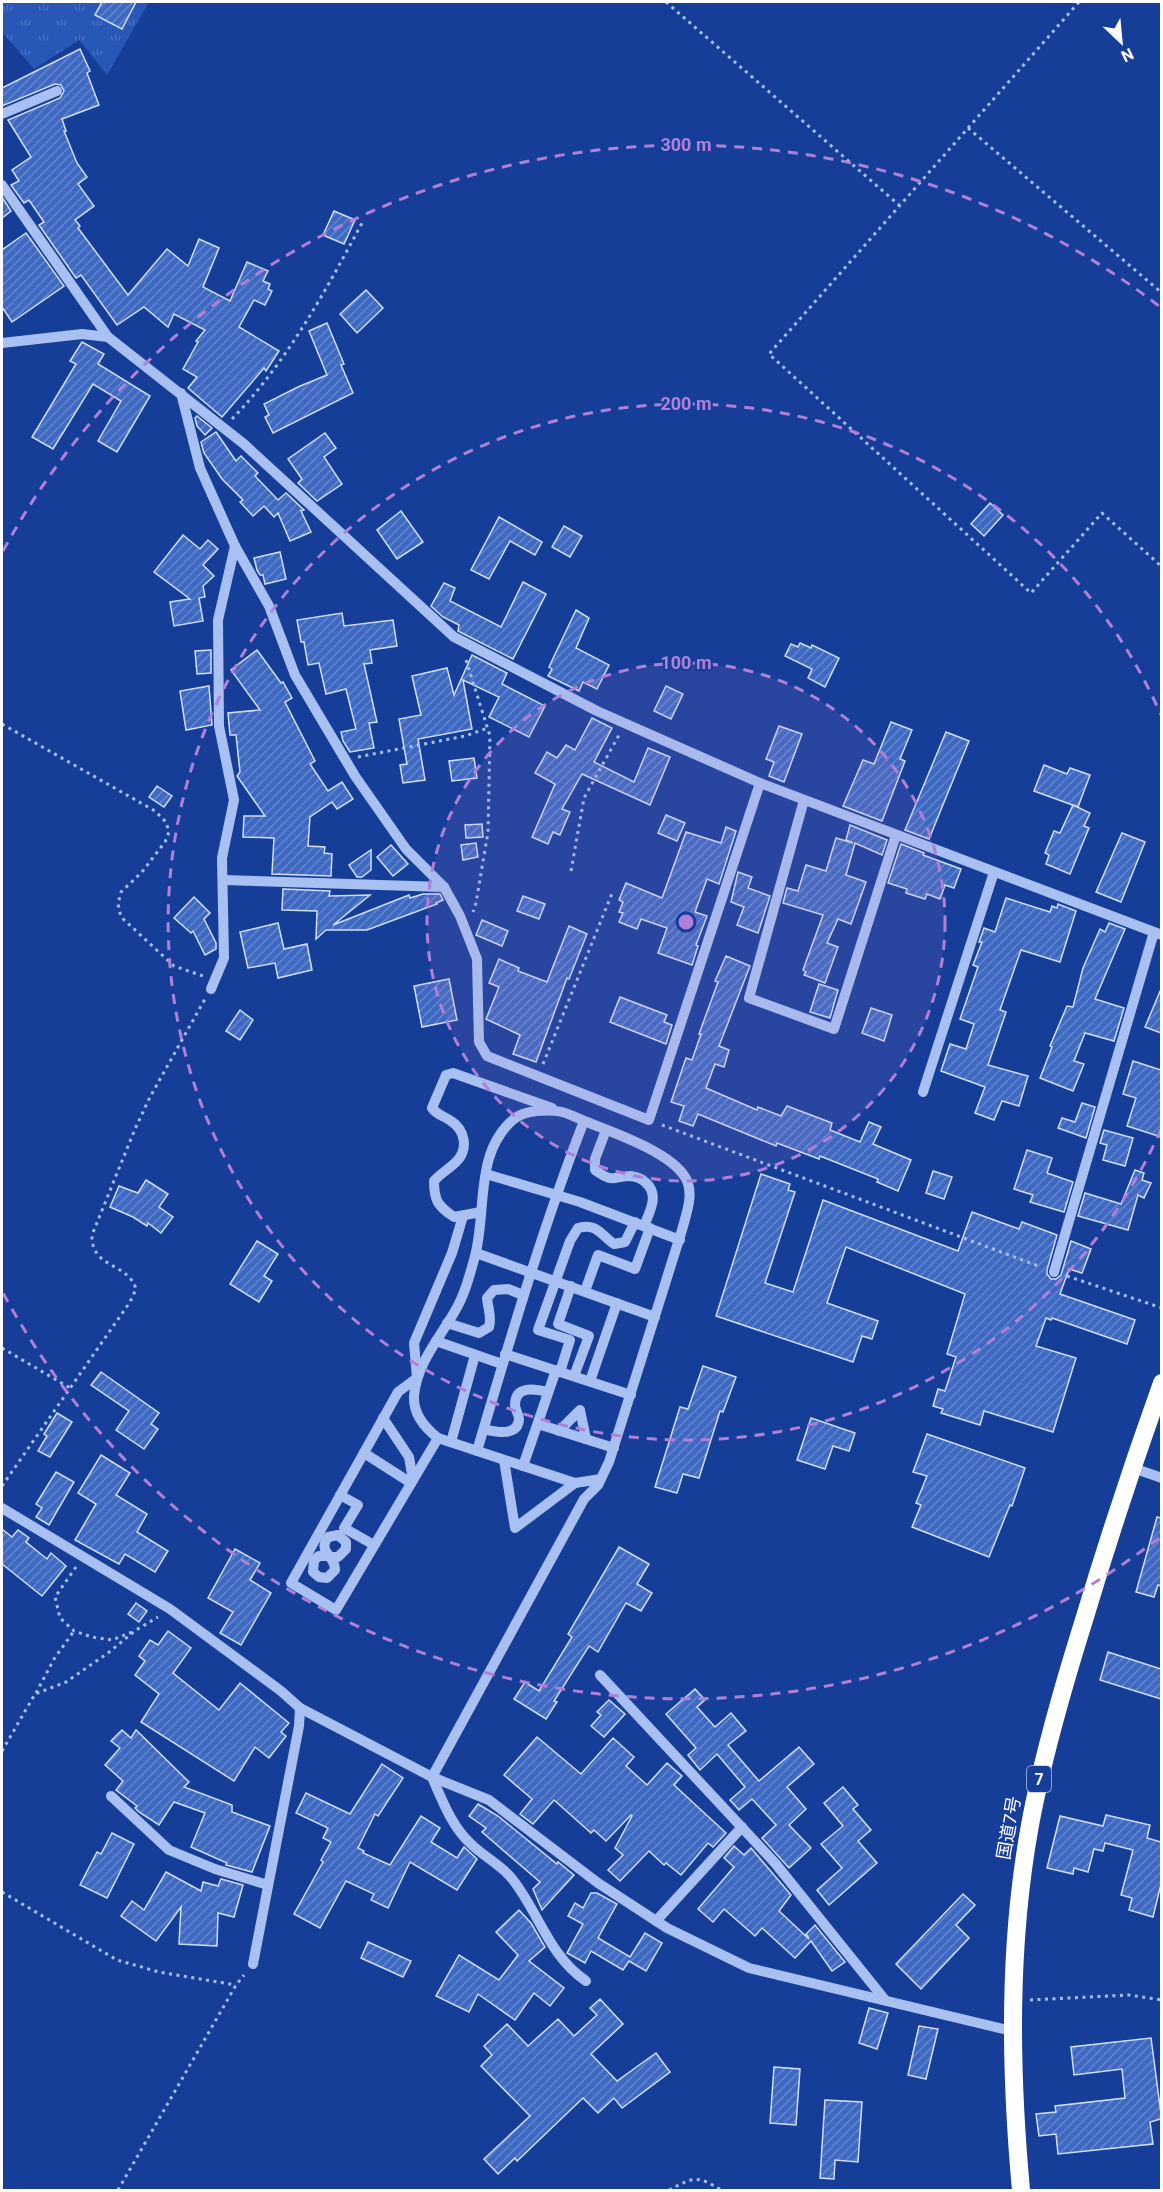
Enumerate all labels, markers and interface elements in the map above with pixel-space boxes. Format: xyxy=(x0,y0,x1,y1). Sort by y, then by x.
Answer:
north arrow xyxy=(1091,12,1151,72)
text: N xyxy=(1118,44,1137,66)
text: 300 m xyxy=(660,134,712,155)
text: 200 m xyxy=(660,393,712,414)
text: 100 m xyxy=(660,652,712,673)
centre of rings xyxy=(676,912,696,932)
road number: 7 xyxy=(1027,1766,1051,1792)
street label: 国道7号 xyxy=(993,1795,1024,1861)

